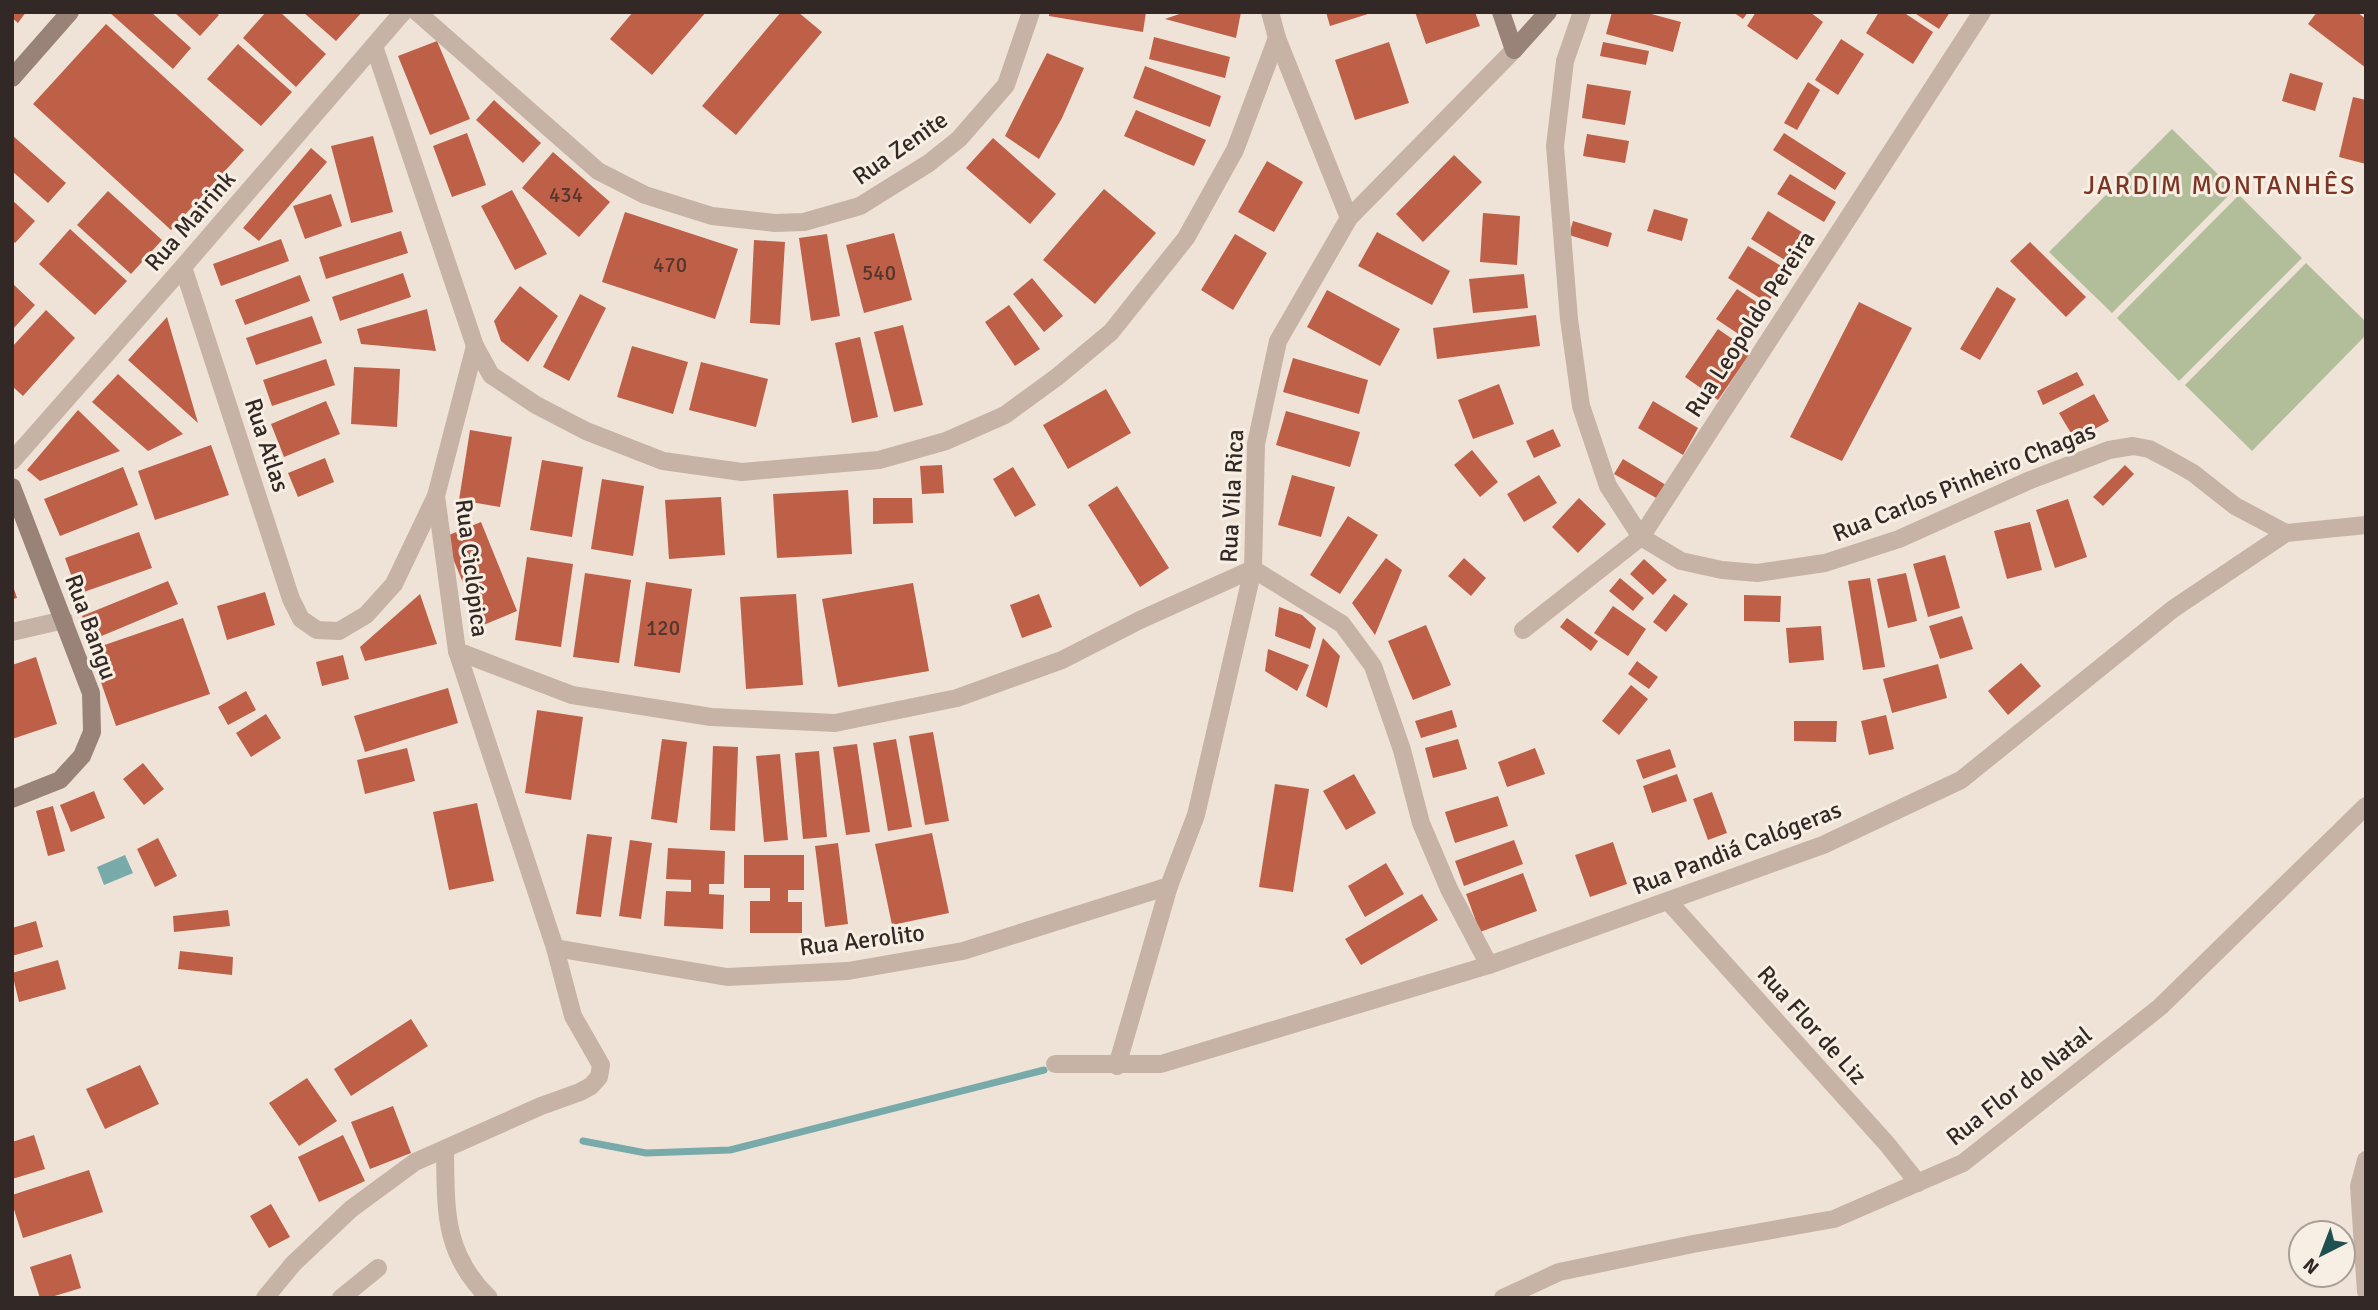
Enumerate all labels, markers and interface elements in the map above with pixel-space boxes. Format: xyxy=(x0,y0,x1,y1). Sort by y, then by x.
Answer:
street label: Rua Zenite xyxy=(847,104,953,192)
street label: Rua Mairink xyxy=(138,165,242,277)
district label: JARDIM MONTANHÊS xyxy=(2083,170,2357,202)
house number: 434 xyxy=(549,182,583,208)
street label: Rua Leopoldo Pereira xyxy=(1679,225,1821,423)
house number: 470 xyxy=(653,252,687,278)
house number: 540 xyxy=(862,260,896,286)
street label: Rua Atlas xyxy=(238,394,296,496)
street label: Rua Carlos Pinheiro Chagas xyxy=(1828,416,2100,548)
street label: Rua Vila Rica xyxy=(1214,428,1250,564)
street label: Rua Ciclópica xyxy=(449,497,495,639)
street label: Rua Bangu xyxy=(58,570,124,684)
house number: 120 xyxy=(646,615,680,641)
street label: Rua Pandiá Calógeras xyxy=(1628,794,1846,902)
street label: Rua Aerolito xyxy=(798,917,926,963)
street label: Rua Flor de Liz xyxy=(1751,959,1873,1091)
street label: Rua Flor do Natal xyxy=(1940,1020,2098,1152)
north arrow xyxy=(2287,1219,2357,1289)
text: N xyxy=(2298,1253,2324,1279)

